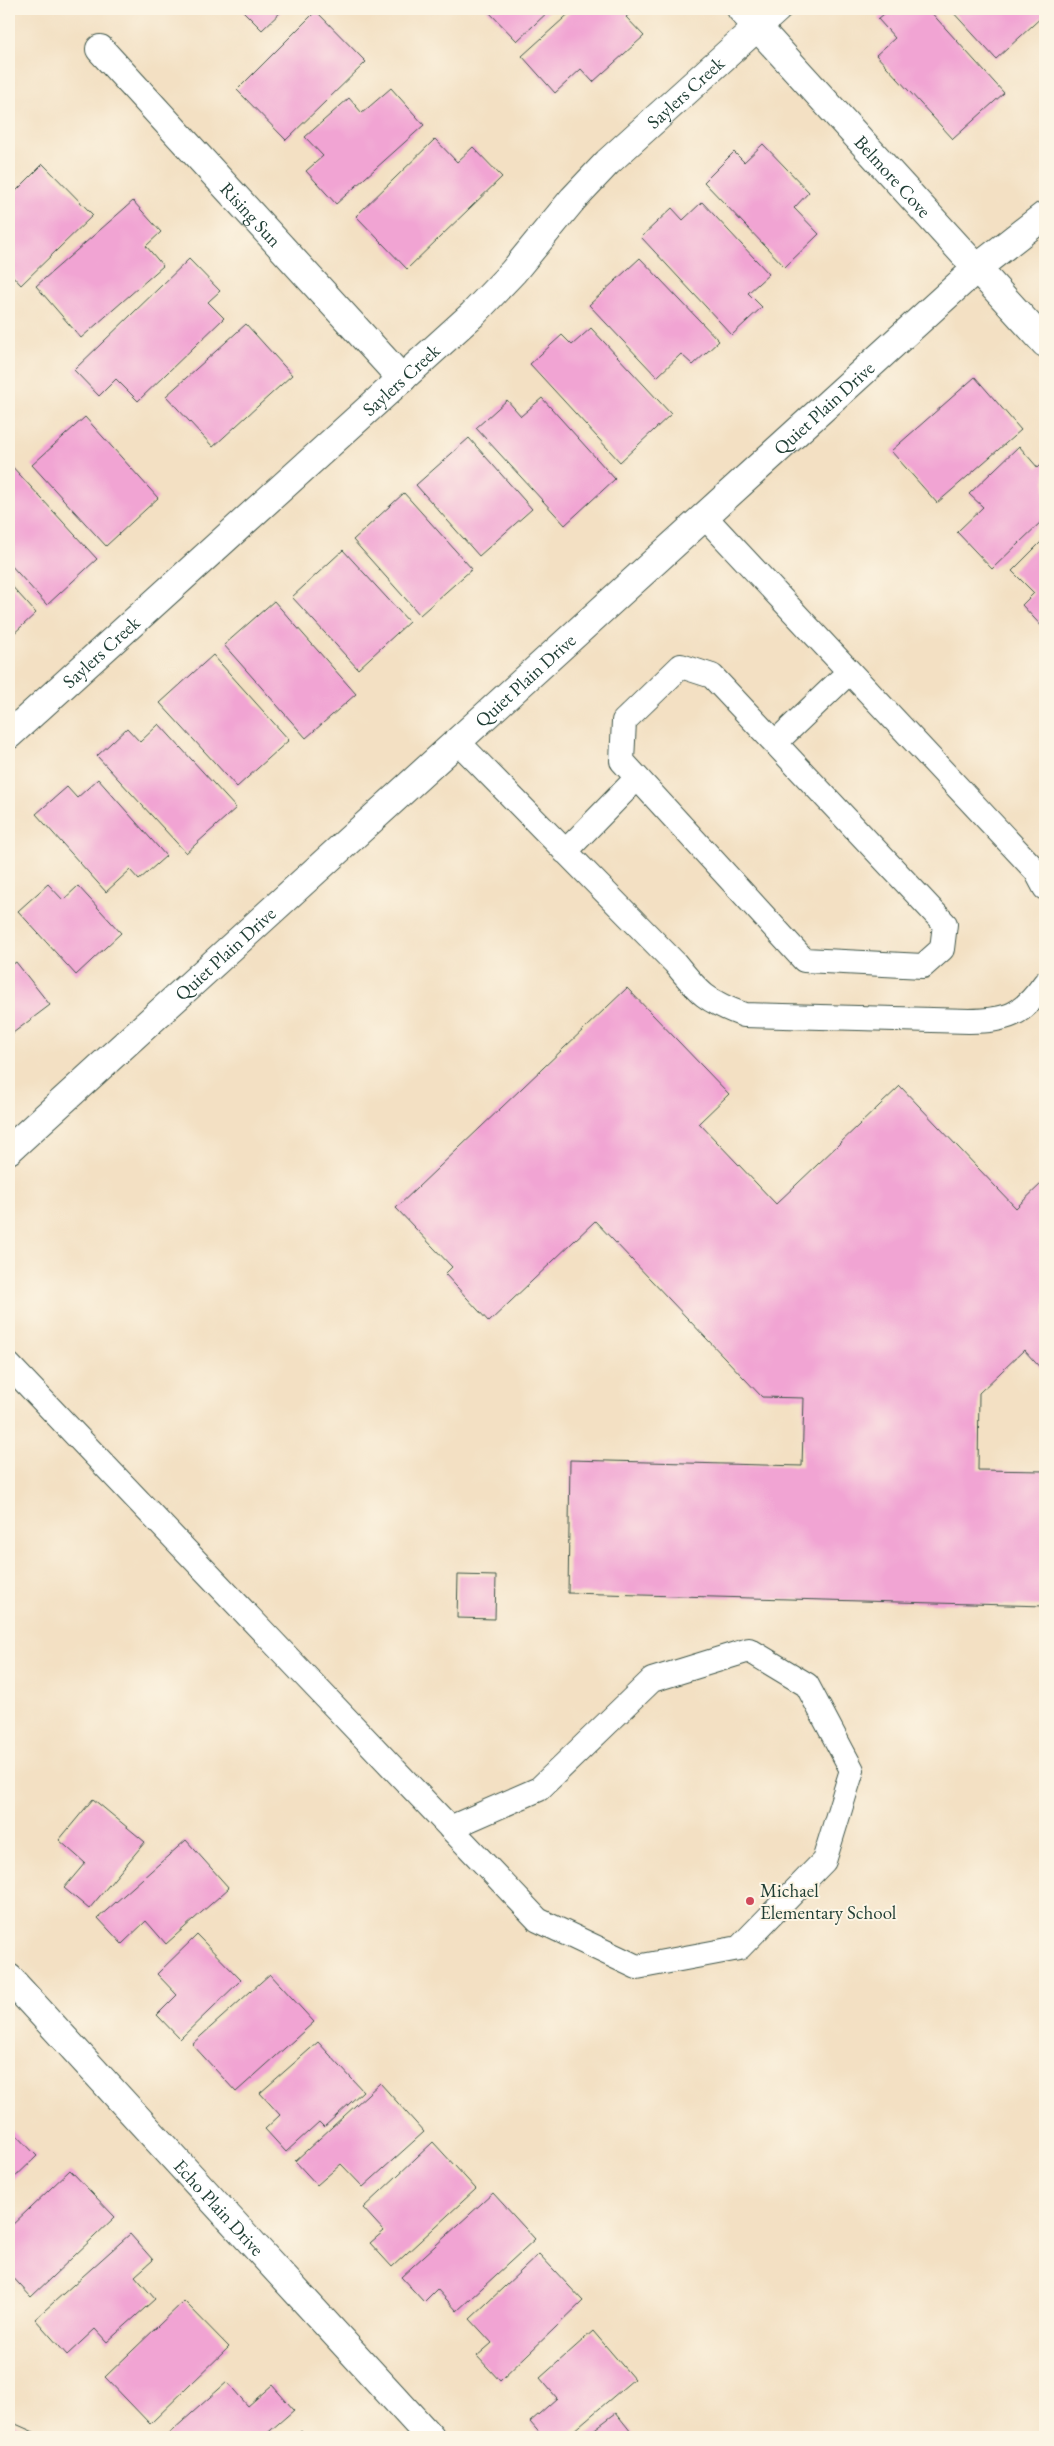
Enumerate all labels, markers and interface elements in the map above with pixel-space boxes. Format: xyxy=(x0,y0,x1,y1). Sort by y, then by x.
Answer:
street label: Saylers Creek xyxy=(641,50,730,134)
street label: Belmore Cove xyxy=(849,130,937,223)
street label: Rising Sun xyxy=(215,177,287,253)
street label: Saylers Creek xyxy=(357,338,446,422)
street label: Quiet Plain Drive xyxy=(768,356,880,461)
street label: Saylers Creek xyxy=(57,610,146,694)
street label: Quiet Plain Drive xyxy=(469,628,581,733)
street label: Quiet Plain Drive xyxy=(169,901,281,1006)
place label: Michael Elementary School xyxy=(760,1878,897,1925)
marker: Michael Elementary School xyxy=(744,1895,756,1907)
street label: Echo Plain Drive xyxy=(168,2154,270,2261)

